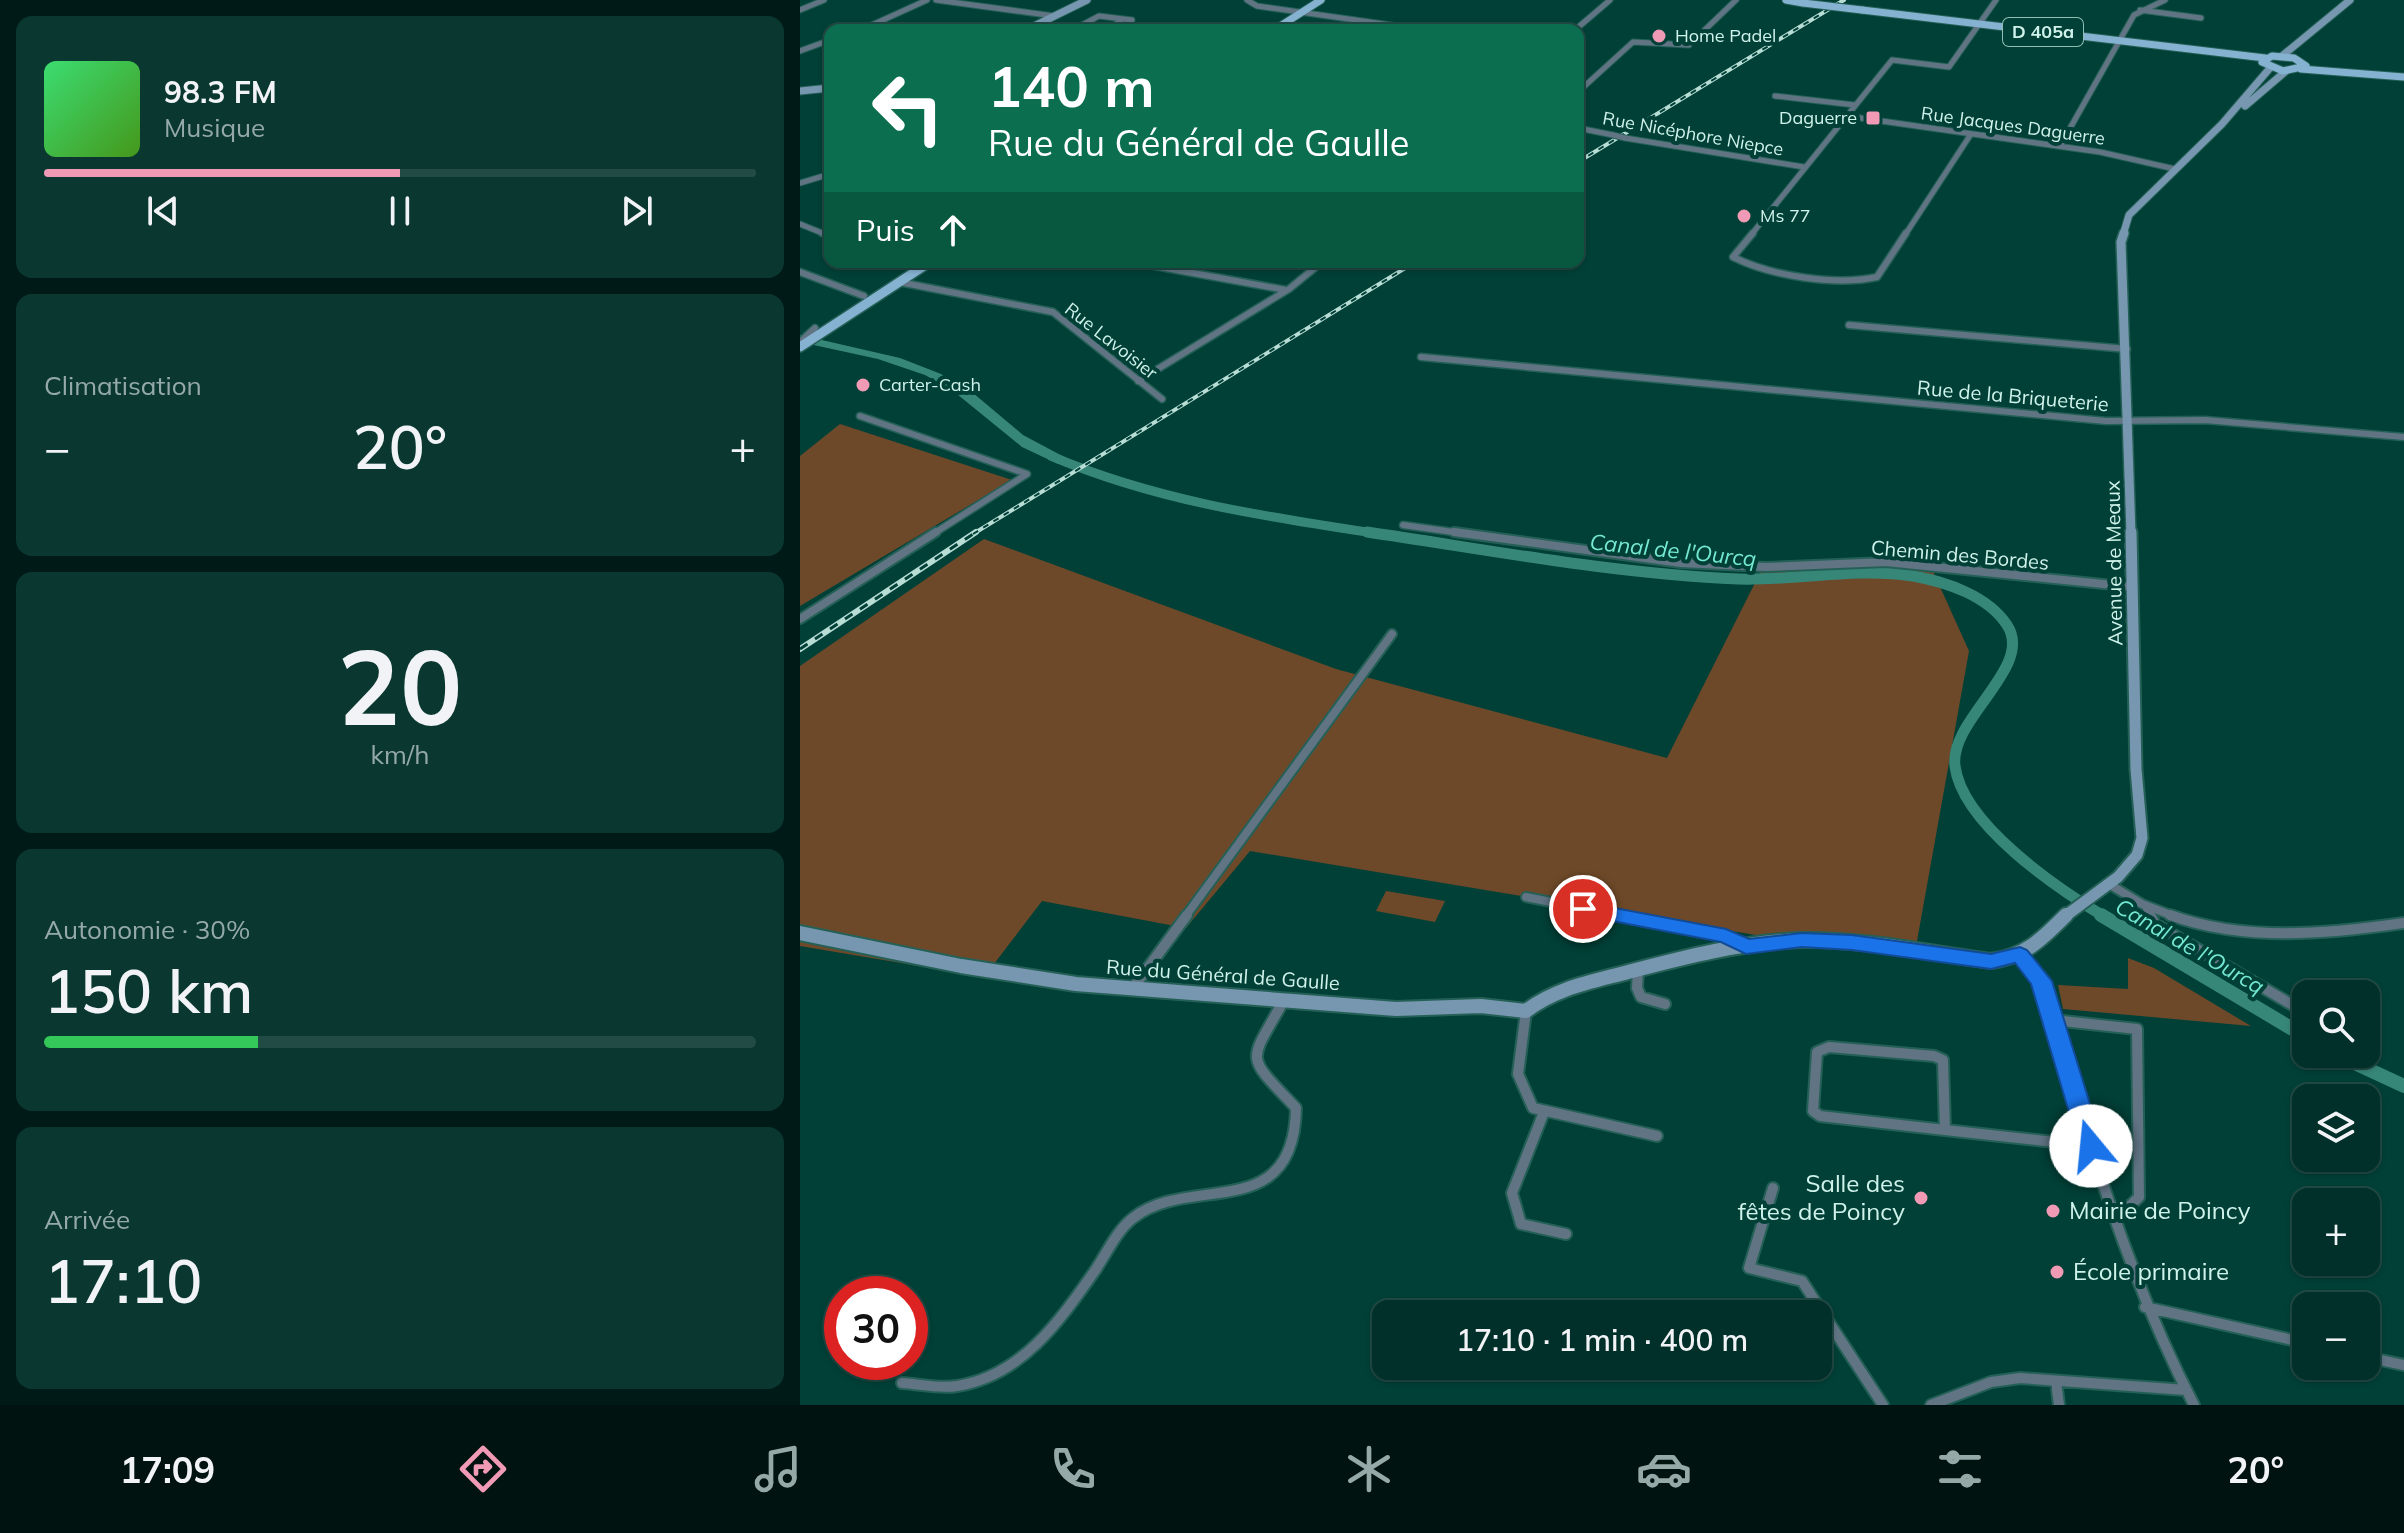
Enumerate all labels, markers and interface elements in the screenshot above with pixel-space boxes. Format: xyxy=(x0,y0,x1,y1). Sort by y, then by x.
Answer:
road number: D 405a xyxy=(2003,18,2083,46)
place label: Home Padel xyxy=(1675,24,1776,47)
marker: Home Padel xyxy=(1650,27,1668,45)
text: 140 m xyxy=(988,51,1155,121)
icon: left xyxy=(856,56,960,160)
text: 98.3 FM xyxy=(164,73,277,111)
street label: Rue Jacques Daguerre xyxy=(1920,101,2106,150)
street label: Rue Nicéphore Niepce xyxy=(1601,106,1785,161)
place label: Daguerre xyxy=(1779,106,1857,129)
marker: Daguerre xyxy=(1864,109,1882,127)
text: Musique xyxy=(164,111,265,144)
text: Rue du Général de Gaulle xyxy=(988,120,1409,165)
icon: previous xyxy=(141,189,185,233)
icon: pause xyxy=(378,189,422,233)
icon: next xyxy=(615,189,659,233)
place label: Ms 77 xyxy=(1760,204,1811,227)
marker: Ms 77 xyxy=(1735,207,1753,225)
icon: ahead xyxy=(931,208,975,252)
text: Puis xyxy=(856,211,915,249)
street label: Rue Lavoisier xyxy=(1060,297,1163,384)
text: Climatisation xyxy=(44,369,202,402)
place label: Carter-Cash xyxy=(879,373,981,396)
street label: Rue de la Briqueterie xyxy=(1916,375,2110,416)
marker: Carter-Cash xyxy=(854,376,872,394)
text: 20° xyxy=(353,409,447,484)
text: − xyxy=(44,420,70,475)
text: + xyxy=(730,420,756,475)
street label: Avenue de Meaux xyxy=(2100,480,2127,646)
water label: Canal de l'Ourcq xyxy=(1588,527,1758,573)
street label: Chemin des Bordes xyxy=(1870,534,2050,575)
text: 20 xyxy=(338,620,462,751)
text: km/h xyxy=(371,738,429,771)
pin xyxy=(1549,875,1617,943)
icon: arrive xyxy=(1561,887,1605,931)
water label: Canal de l'Ourcq xyxy=(2111,892,2269,1000)
text: Autonomie · 30% xyxy=(44,913,250,946)
text: 150 km xyxy=(44,953,253,1028)
street label: Rue du Général de Gaulle xyxy=(1105,954,1341,995)
map controls xyxy=(2292,980,2380,1380)
button: search xyxy=(2292,980,2380,1068)
button: layers xyxy=(2292,1084,2380,1172)
position arrow xyxy=(2049,1104,2133,1188)
place label: Salle des fêtes de Poincy xyxy=(1738,1168,1905,1226)
button: + xyxy=(2292,1188,2380,1276)
marker: Salle des fêtes de Poincy xyxy=(1912,1189,1930,1207)
place label: Mairie de Poincy xyxy=(2069,1195,2251,1225)
marker: Mairie de Poincy xyxy=(2044,1202,2062,1220)
text: Arrivée xyxy=(44,1203,130,1236)
text: 17:10 xyxy=(44,1243,202,1318)
place label: École primaire xyxy=(2073,1256,2229,1286)
marker: École primaire xyxy=(2048,1263,2066,1281)
speed limit sign: 30 xyxy=(824,1276,928,1380)
button: − xyxy=(2292,1292,2380,1380)
text: 17:10 · 1 min · 400 m xyxy=(1456,1321,1748,1359)
icon: directions xyxy=(455,1441,511,1497)
icon: music xyxy=(750,1441,806,1497)
icon: phone xyxy=(1045,1441,1101,1497)
icon: climate xyxy=(1341,1441,1397,1497)
icon: car xyxy=(1636,1441,1692,1497)
icon: filters xyxy=(1932,1441,1988,1497)
text: 17:09 xyxy=(120,1447,215,1492)
text: 20° xyxy=(2227,1447,2284,1492)

